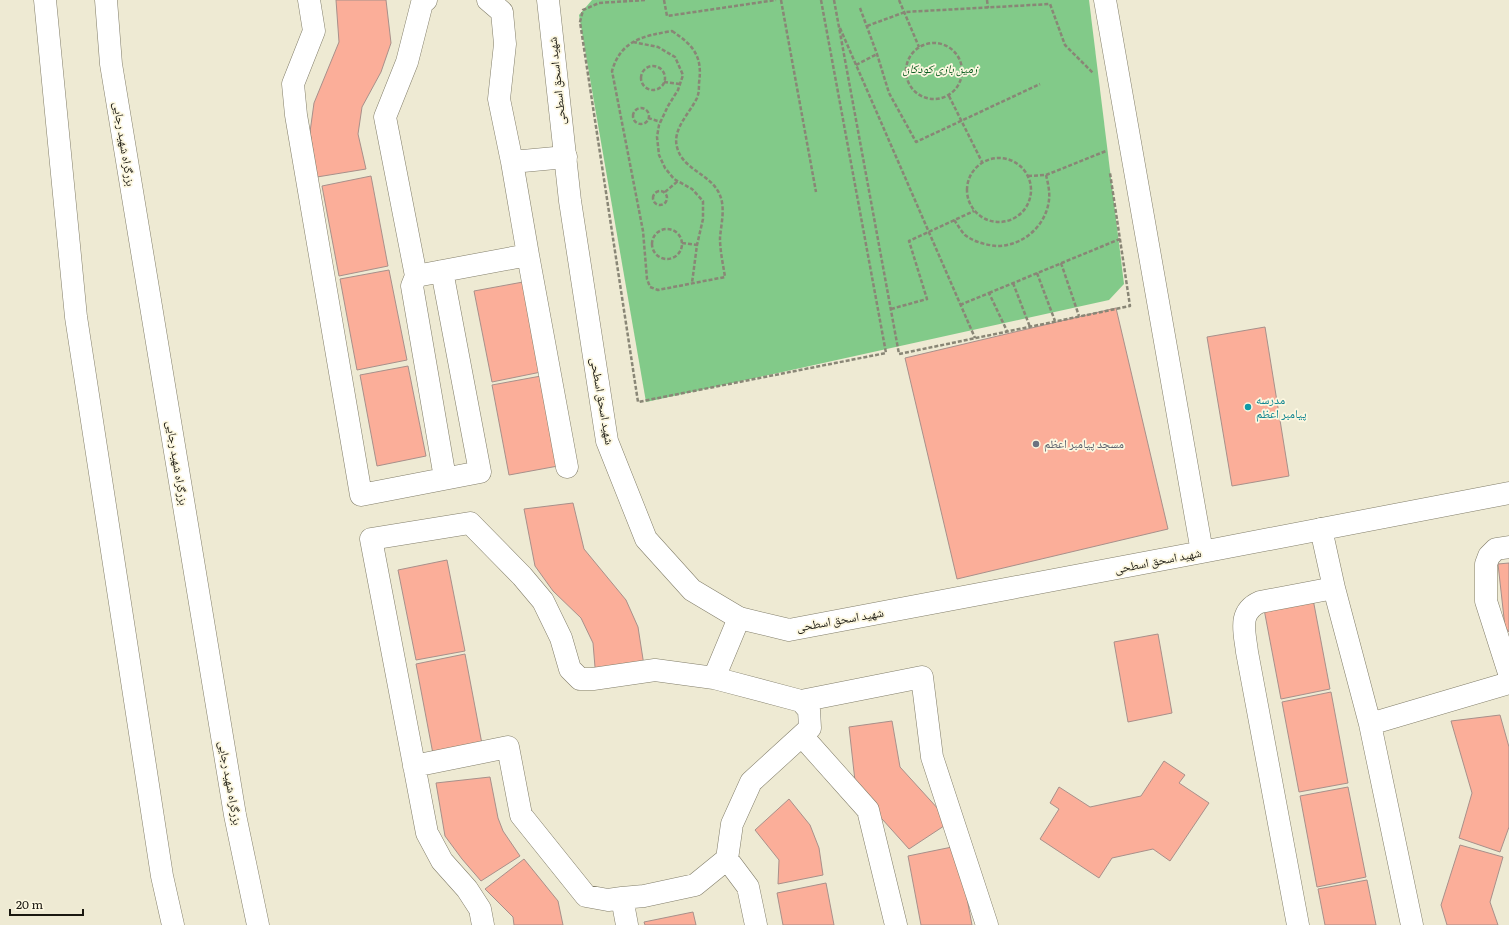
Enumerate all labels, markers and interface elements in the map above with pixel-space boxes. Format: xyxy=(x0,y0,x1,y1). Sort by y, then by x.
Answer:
street label: شهید اسحق اسطحی xyxy=(542,36,570,126)
park label: زمین بازی کودکان xyxy=(902,59,979,77)
street label: بزرگراه شهید رجایی xyxy=(109,100,141,187)
street label: شهید اسحق اسطحی xyxy=(586,356,620,446)
place label: مدرسه پیامبر اعظم xyxy=(1256,390,1307,422)
marker: مدرسه پیامبر اعظم xyxy=(1243,402,1253,412)
street label: بزرگراه شهید رجایی xyxy=(162,419,194,506)
place label: مسجد پیامبر اعظم xyxy=(1044,434,1124,452)
marker: مسجد پیامبر اعظم xyxy=(1031,439,1041,449)
street label: شهید اسحق اسطحی xyxy=(1113,543,1203,577)
street label: شهید اسحق اسطحی xyxy=(795,602,885,636)
street label: بزرگراه شهید رجایی xyxy=(215,739,247,826)
scale bar xyxy=(10,891,83,917)
text: 20 m xyxy=(16,895,43,913)

